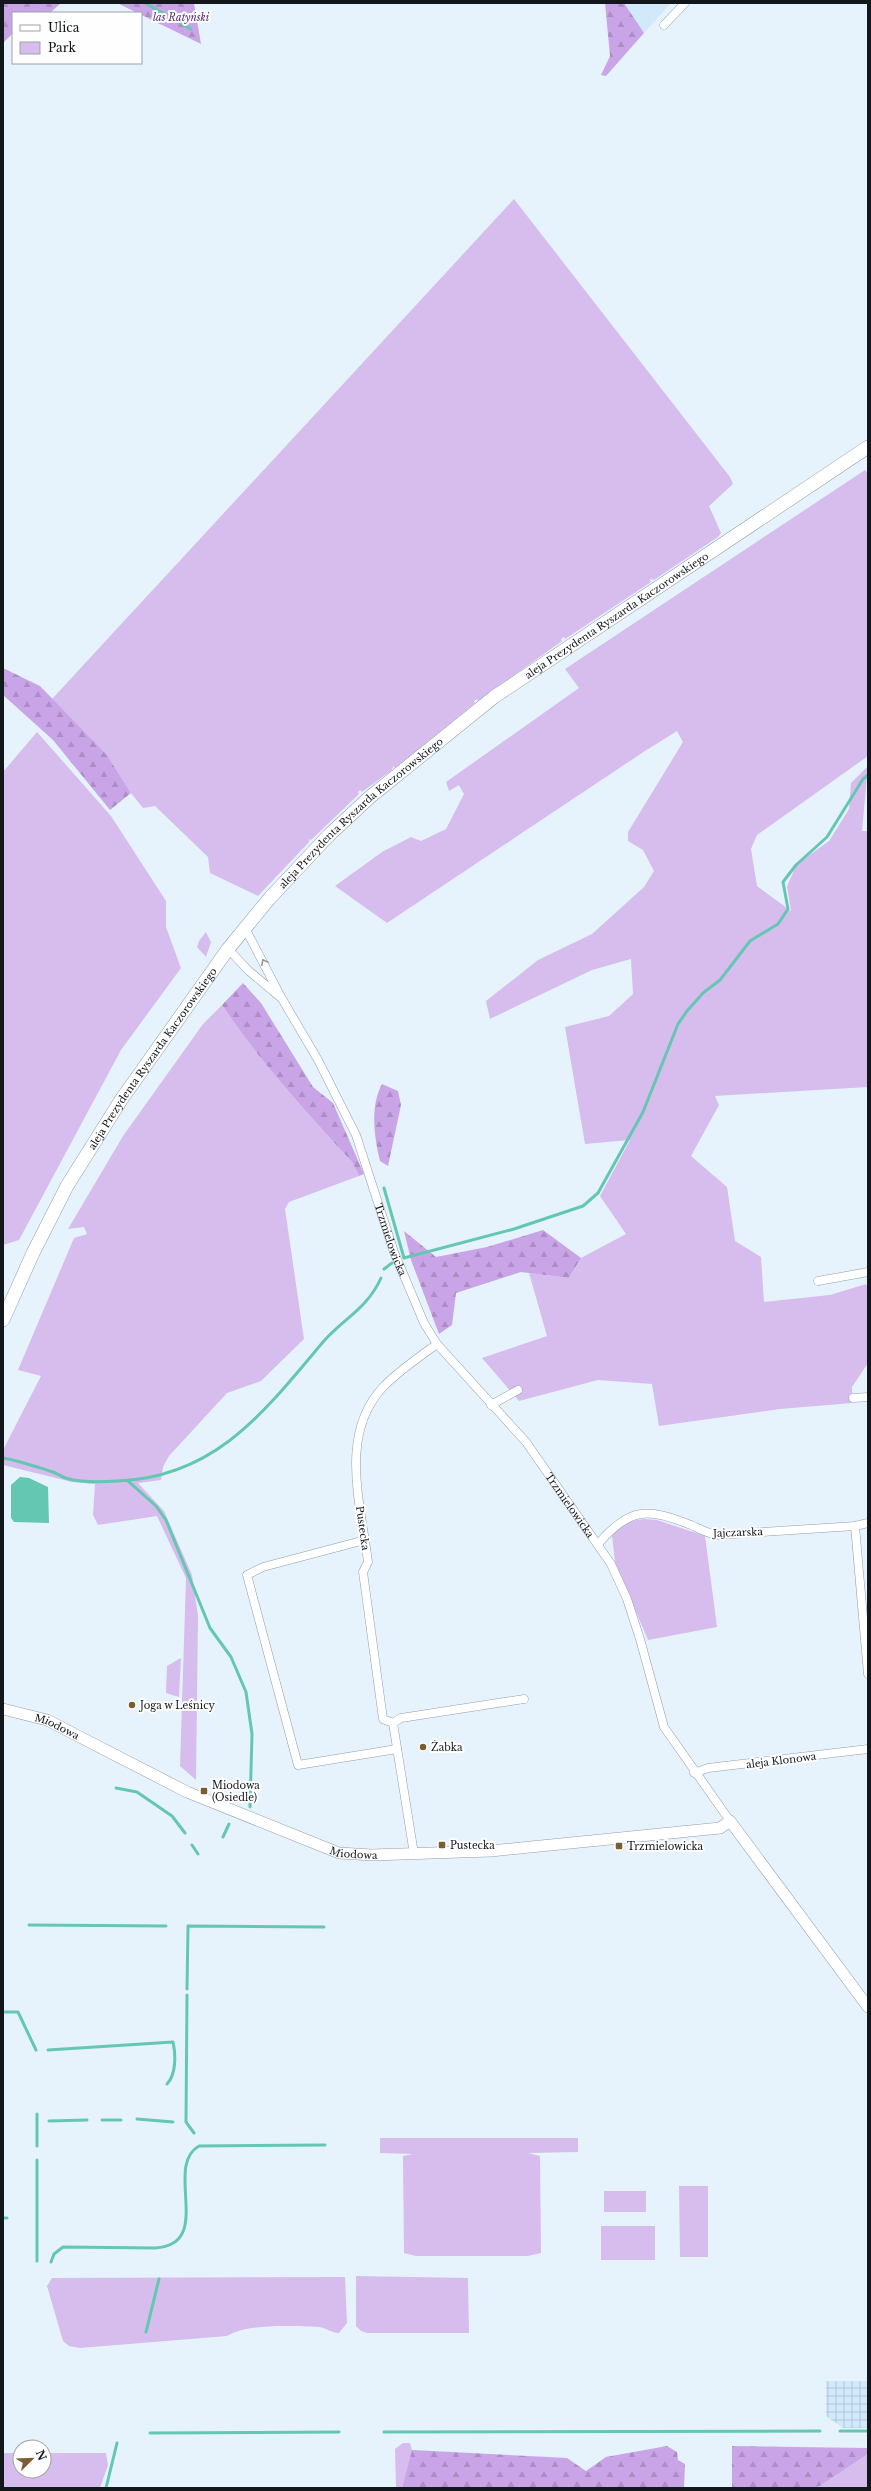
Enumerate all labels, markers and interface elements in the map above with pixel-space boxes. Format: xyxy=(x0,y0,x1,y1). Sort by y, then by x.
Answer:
park label: las Ratyński xyxy=(153,11,210,24)
legend xyxy=(12,12,142,64)
text: Ulica xyxy=(48,20,80,35)
text: Park xyxy=(48,40,76,55)
street label: aleja Prezydenta Ryszarda Kaczorowskiego xyxy=(522,549,711,682)
street label: aleja Prezydenta Ryszarda Kaczorowskiego xyxy=(276,734,446,891)
one-way arrow xyxy=(262,959,269,966)
street label: aleja Prezydenta Ryszarda Kaczorowskiego xyxy=(85,965,220,1152)
street label: Trzmielowicka xyxy=(372,1202,409,1278)
street label: Trzmielowicka xyxy=(542,1470,597,1541)
street label: Pustecka xyxy=(353,1505,372,1552)
street label: Jajczarska xyxy=(711,1525,764,1540)
place label: Joga w Leśnicy xyxy=(138,1699,216,1712)
marker: Joga w Leśnicy xyxy=(127,1700,137,1710)
street label: Miodowa xyxy=(33,1711,82,1743)
place label: Żabka xyxy=(431,1740,463,1754)
marker: Żabka xyxy=(418,1742,428,1752)
street label: aleja Klonowa xyxy=(745,1750,817,1771)
place label: Miodowa (Osiedle) xyxy=(212,1779,260,1804)
marker: Miodowa (Osiedle) xyxy=(199,1786,209,1796)
place label: Pustecka xyxy=(450,1839,495,1852)
marker: Pustecka xyxy=(437,1840,447,1850)
place label: Trzmielowicka xyxy=(627,1840,704,1853)
marker: Trzmielowicka xyxy=(614,1841,624,1851)
street label: Miodowa xyxy=(328,1844,378,1862)
north arrow xyxy=(12,2439,52,2479)
text: N xyxy=(33,2448,50,2463)

